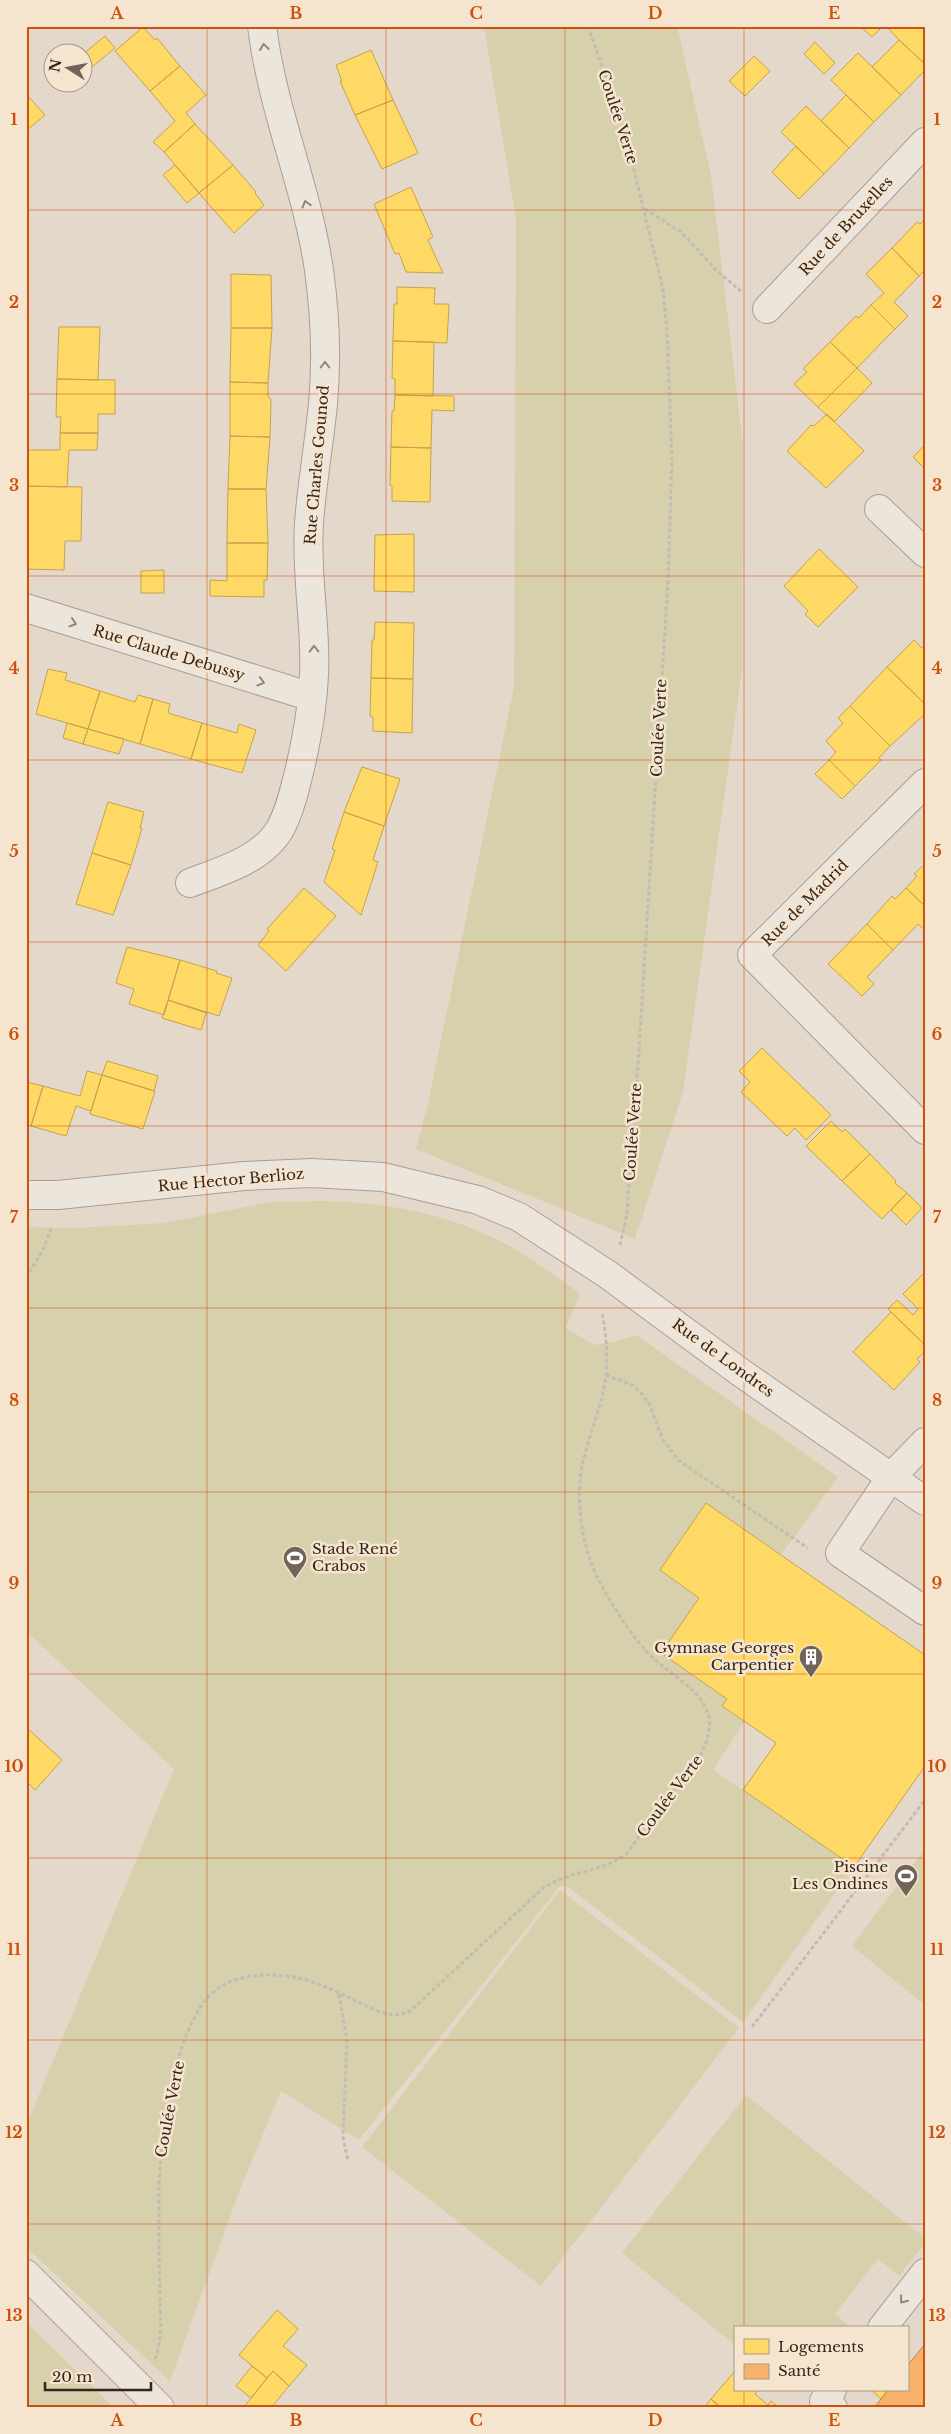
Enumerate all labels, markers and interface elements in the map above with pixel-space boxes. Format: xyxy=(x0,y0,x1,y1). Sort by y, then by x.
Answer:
text: A xyxy=(110,3,125,23)
text: B xyxy=(290,3,303,23)
text: C xyxy=(469,3,483,23)
text: D xyxy=(648,3,662,23)
text: E xyxy=(828,3,840,23)
north arrow xyxy=(42,42,92,92)
one-way arrow xyxy=(260,43,270,51)
text: N xyxy=(45,57,65,74)
street label: Coulée Verte xyxy=(594,67,643,166)
text: 1 xyxy=(11,109,18,129)
text: 1 xyxy=(934,109,941,129)
street label: Rue de Bruxelles xyxy=(795,172,897,279)
one-way arrow xyxy=(301,200,312,208)
text: 2 xyxy=(9,292,19,312)
text: 2 xyxy=(932,292,942,312)
one-way arrow xyxy=(320,361,330,368)
street label: Rue Charles Gounod xyxy=(300,384,333,546)
text: 3 xyxy=(9,475,19,495)
text: 3 xyxy=(932,475,942,495)
one-way arrow xyxy=(68,617,76,627)
street label: Rue Claude Debussy xyxy=(91,620,248,685)
one-way arrow xyxy=(309,645,319,652)
text: 4 xyxy=(9,658,19,678)
text: 4 xyxy=(932,658,942,678)
one-way arrow xyxy=(256,677,265,687)
street label: Coulée Verte xyxy=(646,678,671,777)
text: 5 xyxy=(9,841,19,861)
text: 5 xyxy=(932,841,942,861)
street label: Rue de Madrid xyxy=(757,855,852,950)
text: 6 xyxy=(9,1024,20,1044)
text: 6 xyxy=(932,1024,943,1044)
street label: Coulée Verte xyxy=(620,1082,645,1182)
street label: Rue Hector Berlioz xyxy=(157,1164,305,1195)
text: 7 xyxy=(10,1207,19,1227)
text: 7 xyxy=(933,1207,942,1227)
street label: Rue de Londres xyxy=(669,1314,778,1401)
text: 8 xyxy=(9,1390,19,1410)
text: 8 xyxy=(932,1390,942,1410)
place label: Stade René Crabos xyxy=(312,1539,398,1575)
sports icon: Stade René Crabos xyxy=(282,1545,308,1579)
text: 9 xyxy=(9,1573,20,1593)
text: 9 xyxy=(932,1573,943,1593)
place label: Gymnase Georges Carpentier xyxy=(654,1638,795,1674)
building icon: Gymnase Georges Carpentier xyxy=(798,1644,824,1678)
street label: Coulée Verte xyxy=(632,1751,707,1841)
text: 10 xyxy=(4,1756,24,1776)
text: 10 xyxy=(927,1756,947,1776)
place label: Piscine Les Ondines xyxy=(792,1857,888,1893)
sports icon: Piscine Les Ondines xyxy=(893,1863,919,1897)
text: 11 xyxy=(7,1939,21,1959)
text: 11 xyxy=(930,1939,944,1959)
street label: Coulée Verte xyxy=(151,2059,188,2159)
text: 12 xyxy=(5,2122,23,2142)
text: 12 xyxy=(928,2122,946,2142)
one-way arrow xyxy=(901,2294,909,2303)
text: 13 xyxy=(5,2305,23,2325)
text: 13 xyxy=(928,2305,946,2325)
legend xyxy=(734,2326,908,2392)
text: Logements xyxy=(778,2337,864,2356)
scale bar xyxy=(45,2359,151,2391)
text: Santé xyxy=(778,2361,821,2380)
text: 20 m xyxy=(52,2367,92,2386)
text: A xyxy=(110,2410,125,2430)
text: B xyxy=(290,2410,303,2430)
text: C xyxy=(469,2410,483,2430)
text: D xyxy=(648,2410,662,2430)
text: E xyxy=(828,2410,840,2430)

